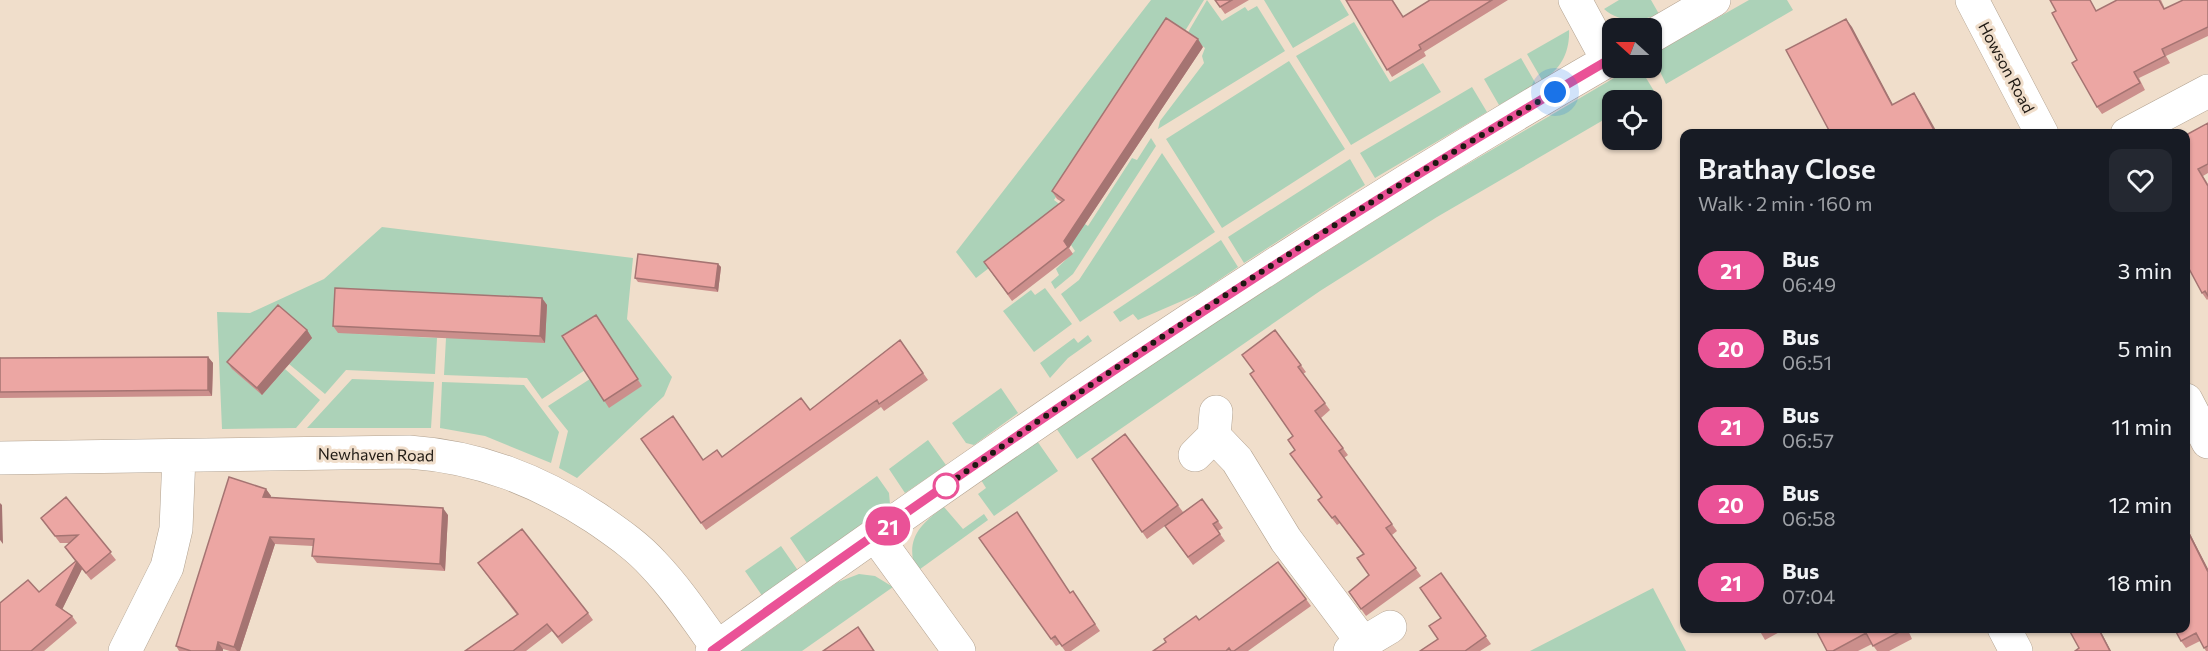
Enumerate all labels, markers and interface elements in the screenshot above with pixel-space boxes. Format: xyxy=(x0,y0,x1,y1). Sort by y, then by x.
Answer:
north arrow xyxy=(1602,18,1662,78)
map controls xyxy=(1602,18,1662,150)
street label: Howson Road xyxy=(1975,18,2039,116)
your location xyxy=(1540,77,1570,107)
button: locate xyxy=(1602,90,1662,150)
button: heart xyxy=(2109,149,2172,212)
text: Brathay Close xyxy=(1698,151,1876,185)
text: Walk · 2 min · 160 m xyxy=(1698,191,1872,215)
text: Bus xyxy=(1782,245,1819,272)
text: 3 min xyxy=(2118,257,2172,284)
text: 21 xyxy=(1720,258,1742,283)
text: 06:49 xyxy=(1782,272,1836,296)
text: Bus xyxy=(1782,323,1819,350)
text: 5 min xyxy=(2118,335,2172,362)
text: 20 xyxy=(1718,336,1744,361)
text: 06:51 xyxy=(1782,350,1832,374)
text: Bus xyxy=(1782,401,1819,428)
text: 11 min xyxy=(2112,413,2172,440)
text: 21 xyxy=(1720,414,1742,439)
text: 06:57 xyxy=(1782,428,1834,452)
street label: Newhaven Road xyxy=(318,443,434,465)
unlabelled marker xyxy=(933,473,959,499)
text: Bus xyxy=(1782,479,1819,506)
text: 12 min xyxy=(2109,491,2172,518)
text: 20 xyxy=(1718,492,1744,517)
line badge: 21 xyxy=(861,506,915,546)
text: 06:58 xyxy=(1782,506,1836,530)
text: 21 xyxy=(877,514,899,539)
text: Bus xyxy=(1782,557,1819,584)
text: 18 min xyxy=(2108,569,2172,596)
text: 21 xyxy=(1720,570,1742,595)
text: 07:04 xyxy=(1782,584,1835,608)

